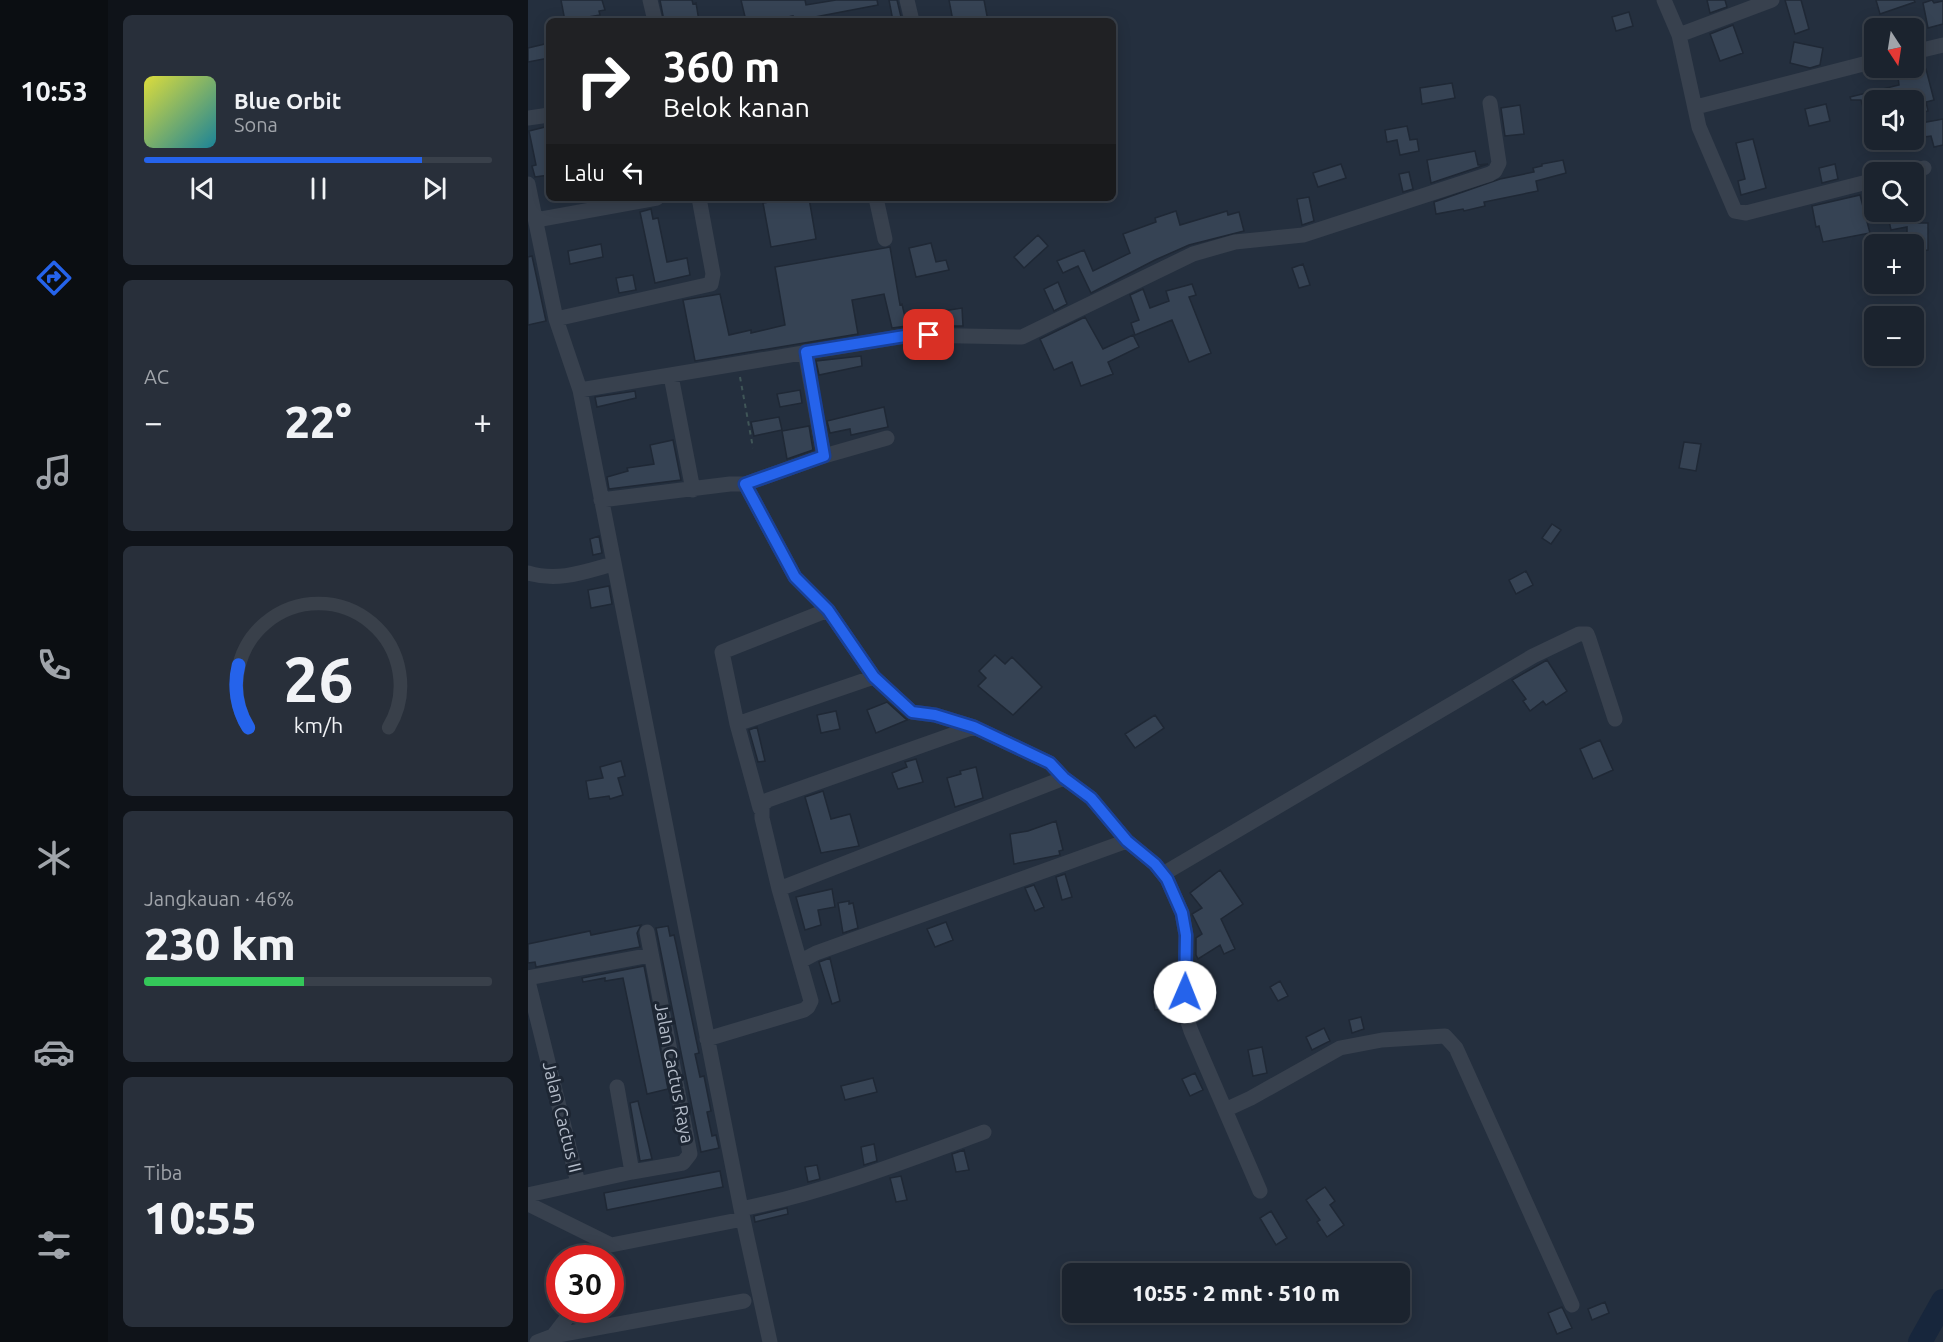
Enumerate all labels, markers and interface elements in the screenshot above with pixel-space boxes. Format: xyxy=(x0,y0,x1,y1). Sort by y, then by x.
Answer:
north arrow xyxy=(1864,18,1924,78)
map controls xyxy=(1864,18,1924,366)
icon: right xyxy=(564,42,642,120)
text: 360 m xyxy=(663,43,780,90)
text: 10:53 xyxy=(20,76,88,106)
text: Blue Orbit xyxy=(234,88,341,113)
button: sound xyxy=(1864,90,1924,150)
text: Belok kanan xyxy=(663,92,810,122)
text: Sona xyxy=(234,113,278,136)
icon: left xyxy=(617,156,650,189)
text: Lalu xyxy=(564,160,605,185)
button: search xyxy=(1864,162,1924,222)
icon: previous xyxy=(186,172,219,205)
icon: pause xyxy=(302,172,335,205)
icon: next xyxy=(418,172,451,205)
button: + xyxy=(1864,234,1924,294)
icon: directions xyxy=(33,257,75,299)
button: − xyxy=(1864,306,1924,366)
pin xyxy=(903,309,954,360)
icon: arrive xyxy=(912,318,945,351)
text: AC xyxy=(144,365,169,388)
text: 22° xyxy=(284,396,352,447)
text: − xyxy=(144,403,163,440)
text: + xyxy=(473,403,492,440)
icon: music xyxy=(33,451,75,493)
icon: phone xyxy=(33,644,75,686)
text: 26 xyxy=(283,644,353,714)
text: km/h xyxy=(293,713,343,737)
icon: climate xyxy=(33,837,75,879)
text: Jangkauan · 46% xyxy=(144,887,294,910)
text: 230 km xyxy=(144,918,296,969)
position arrow xyxy=(1153,960,1217,1024)
street label: Jalan Cactus Raya xyxy=(652,1001,698,1145)
icon: car xyxy=(33,1031,75,1073)
street label: Jalan Cactus II xyxy=(540,1059,586,1174)
text: Tiba xyxy=(144,1161,182,1184)
text: 10:55 xyxy=(144,1192,257,1243)
icon: filters xyxy=(33,1224,75,1266)
speed limit sign: 30 xyxy=(546,1245,624,1323)
text: 10:55 · 2 mnt · 510 m xyxy=(1132,1280,1340,1305)

